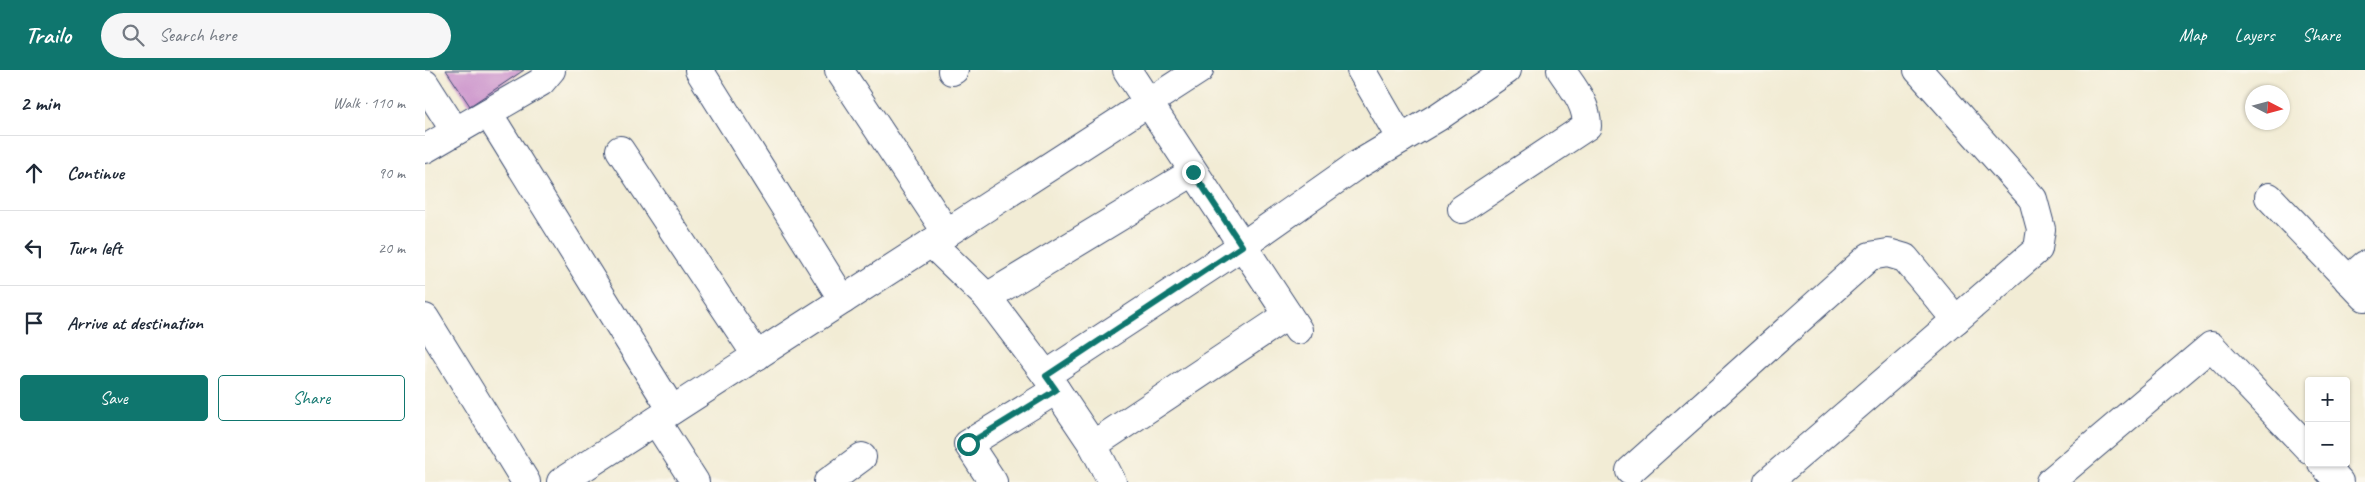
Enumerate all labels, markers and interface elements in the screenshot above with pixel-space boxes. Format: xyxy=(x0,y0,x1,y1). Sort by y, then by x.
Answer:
search box xyxy=(101,13,451,58)
text: Trailo xyxy=(25,20,71,50)
icon: search xyxy=(119,21,147,49)
text: Search here xyxy=(159,23,236,47)
text: Map xyxy=(2179,24,2207,46)
text: Layers xyxy=(2235,24,2274,46)
text: Share xyxy=(2302,24,2340,46)
north arrow xyxy=(2245,85,2290,130)
text: 2 min xyxy=(20,90,60,116)
text: Walk · 110 m xyxy=(333,93,405,113)
icon: ahead xyxy=(20,159,48,187)
text: Continue xyxy=(67,161,124,185)
route end xyxy=(1182,161,1205,184)
text: 90 m xyxy=(378,163,405,183)
icon: left xyxy=(20,234,48,262)
text: Turn left xyxy=(67,236,122,260)
text: 20 m xyxy=(378,238,405,258)
icon: arrive xyxy=(20,309,48,337)
text: Arrive at destination xyxy=(67,311,203,335)
button: Save xyxy=(20,375,208,421)
button: Share xyxy=(218,375,405,421)
map controls xyxy=(2305,377,2350,467)
button: + xyxy=(2305,377,2350,422)
button: − xyxy=(2305,422,2350,467)
route start xyxy=(957,433,980,456)

